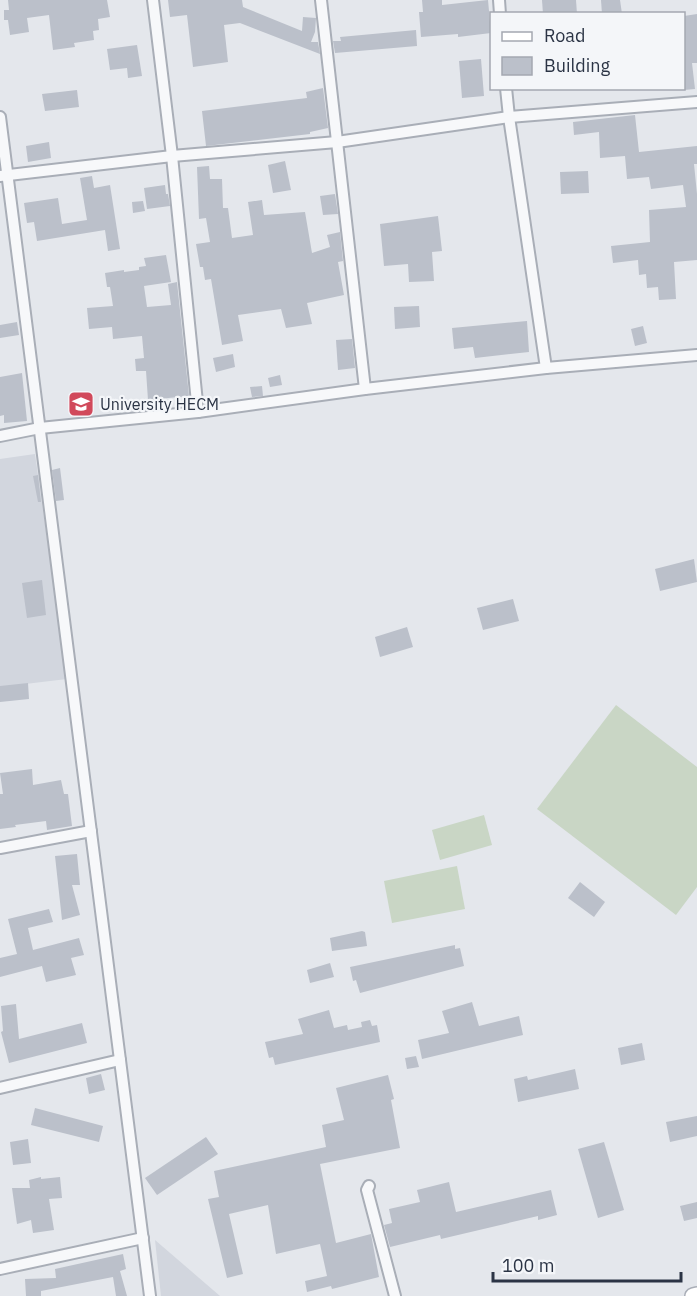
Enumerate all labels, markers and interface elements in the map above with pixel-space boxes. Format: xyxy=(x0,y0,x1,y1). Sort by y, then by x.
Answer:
legend xyxy=(490,12,685,90)
text: Road xyxy=(544,24,585,47)
text: Building xyxy=(544,54,611,77)
school or university icon: University HECM xyxy=(66,389,96,419)
place label: University HECM xyxy=(100,394,219,414)
scale bar xyxy=(493,1245,680,1283)
text: 100 m xyxy=(502,1254,554,1277)

